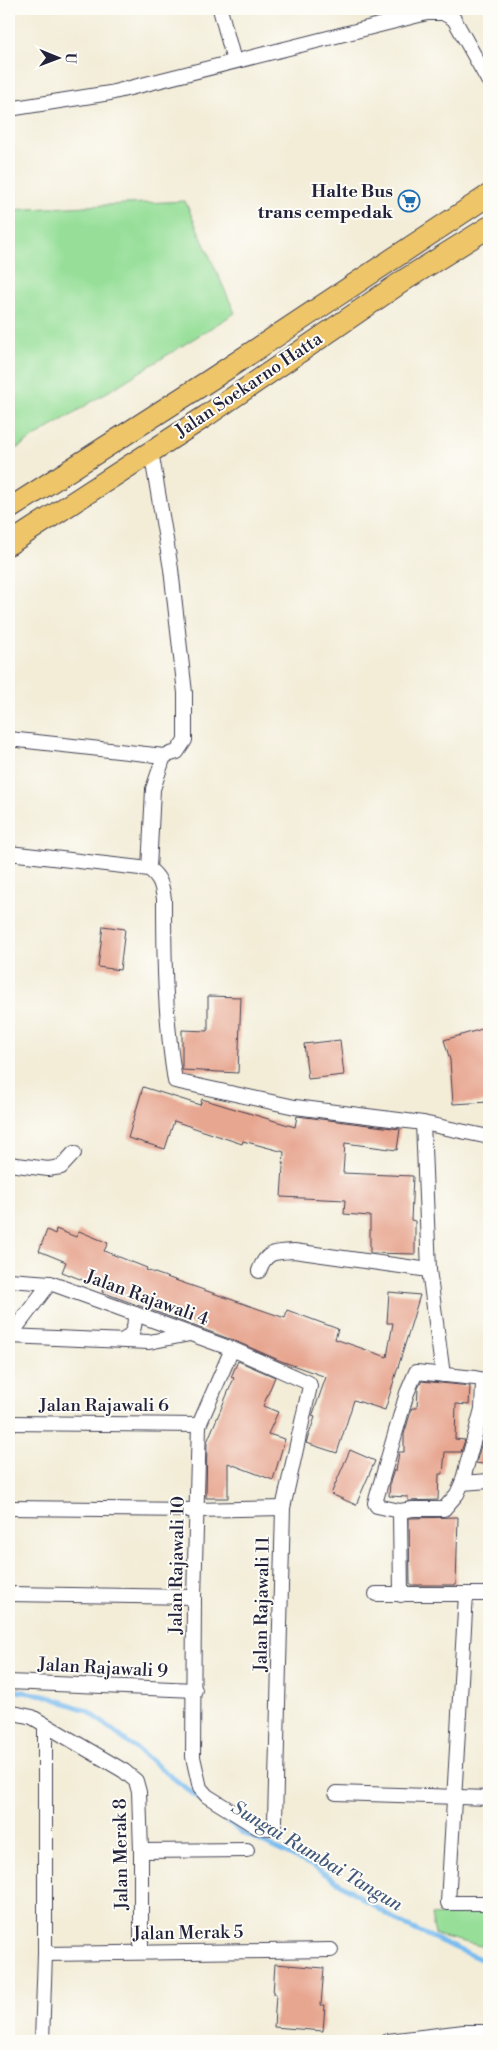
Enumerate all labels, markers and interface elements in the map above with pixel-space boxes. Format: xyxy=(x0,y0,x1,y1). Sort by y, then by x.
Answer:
north arrow xyxy=(32,32,82,82)
text: U xyxy=(61,53,79,64)
place label: Halte Bus trans cempedak xyxy=(258,180,394,224)
supermarket icon: Halte Bus trans cempedak xyxy=(397,189,421,213)
street label: Jalan Soekarno Hatta xyxy=(170,327,328,443)
street label: Jalan Rajawali 4 xyxy=(81,1265,212,1331)
street label: Jalan Rajawali 6 xyxy=(38,1394,169,1417)
street label: Jalan Rajawali 10 xyxy=(164,1496,190,1635)
street label: Jalan Rajawali 11 xyxy=(249,1536,275,1673)
street label: Jalan Rajawali 9 xyxy=(37,1653,169,1683)
water label: Sungai Rumbai Tangun xyxy=(227,1795,407,1917)
street label: Jalan Merak 8 xyxy=(109,1798,133,1911)
street label: Jalan Merak 5 xyxy=(132,1921,243,1945)

